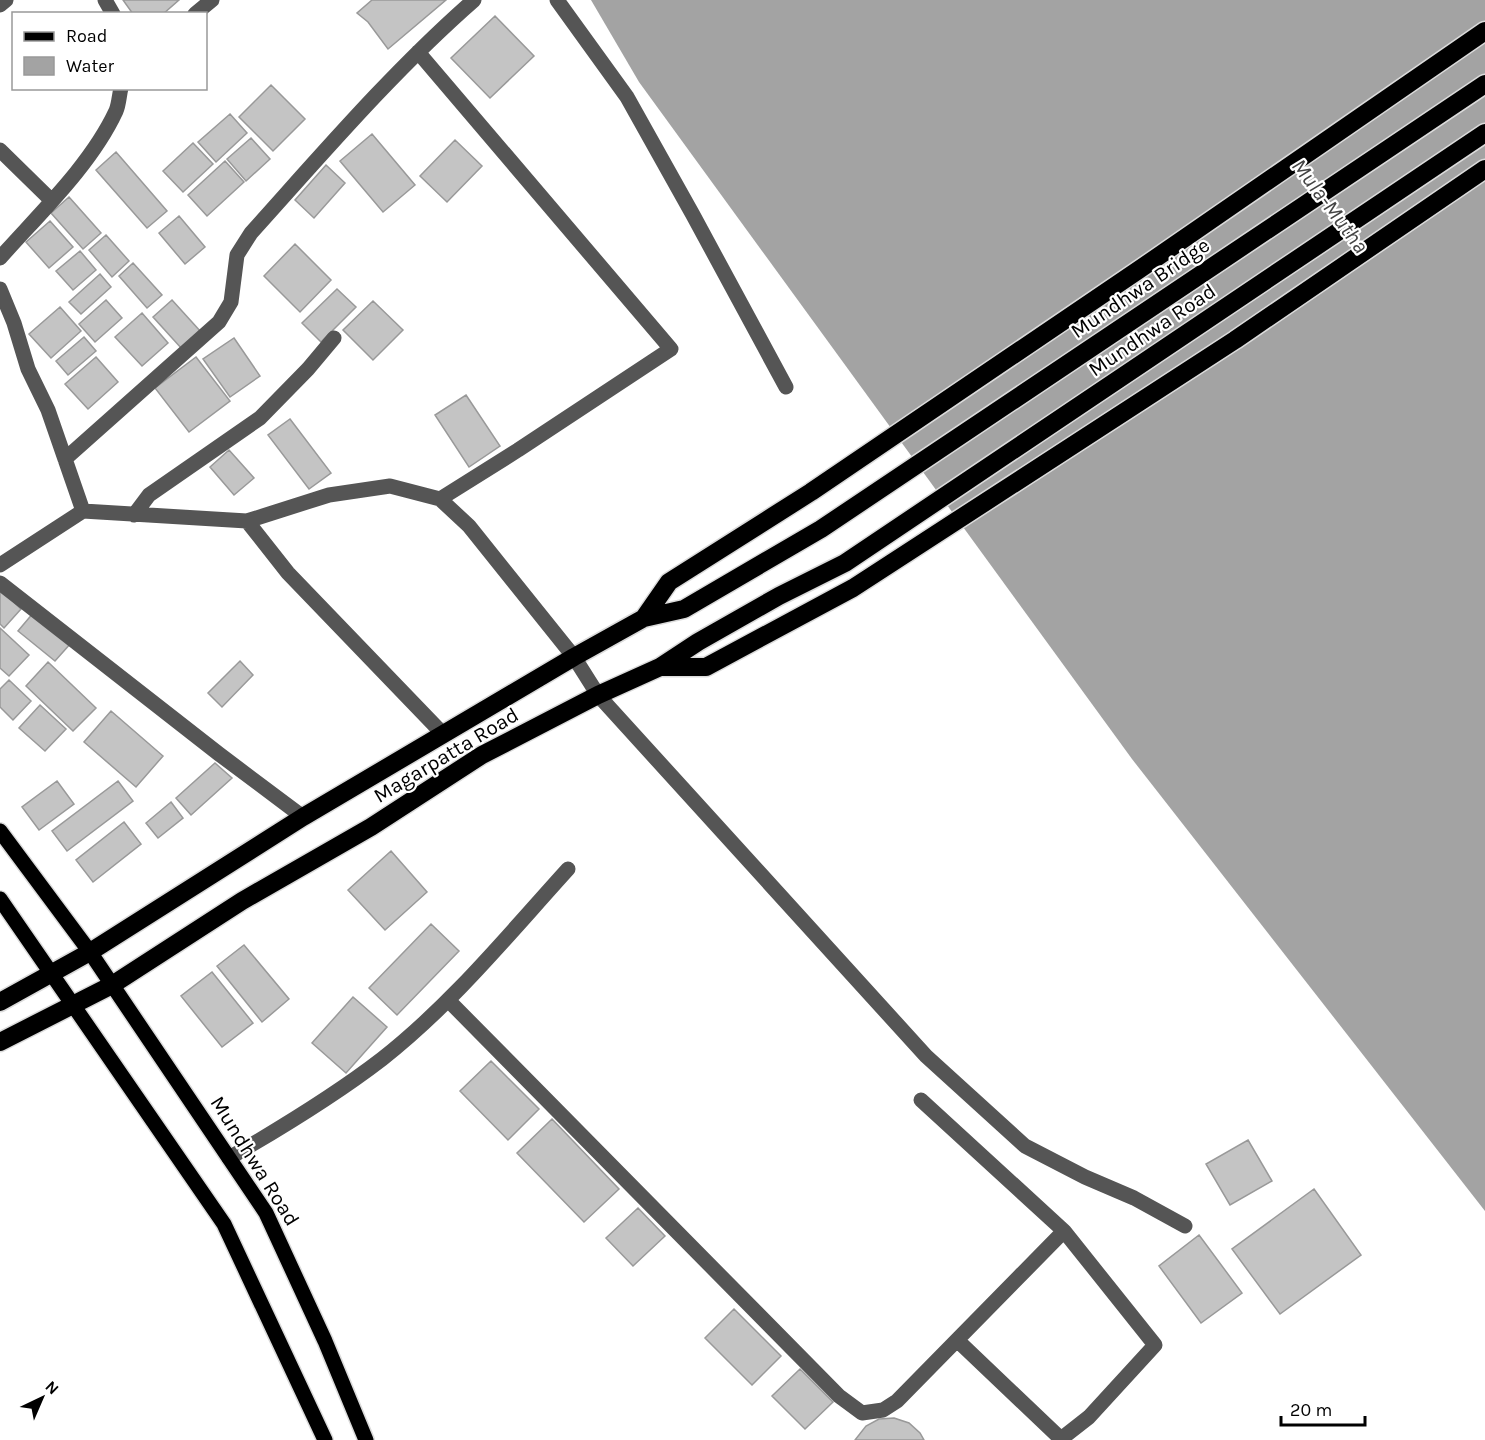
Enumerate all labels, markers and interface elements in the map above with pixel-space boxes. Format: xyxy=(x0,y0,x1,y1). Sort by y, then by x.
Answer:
legend xyxy=(12,12,207,90)
text: Road xyxy=(66,25,107,47)
text: Water xyxy=(66,55,114,77)
water label: Mula-Mutha xyxy=(1286,154,1374,258)
street label: Mundhwa Bridge xyxy=(1066,233,1214,343)
street label: Mundhwa Road xyxy=(1084,279,1220,381)
street label: Magarpatta Road xyxy=(369,702,523,808)
street label: Mundhwa Road xyxy=(206,1092,304,1230)
north arrow xyxy=(12,1368,72,1428)
text: N xyxy=(41,1377,63,1398)
scale bar xyxy=(1281,1389,1365,1427)
text: 20 m xyxy=(1290,1399,1332,1421)

